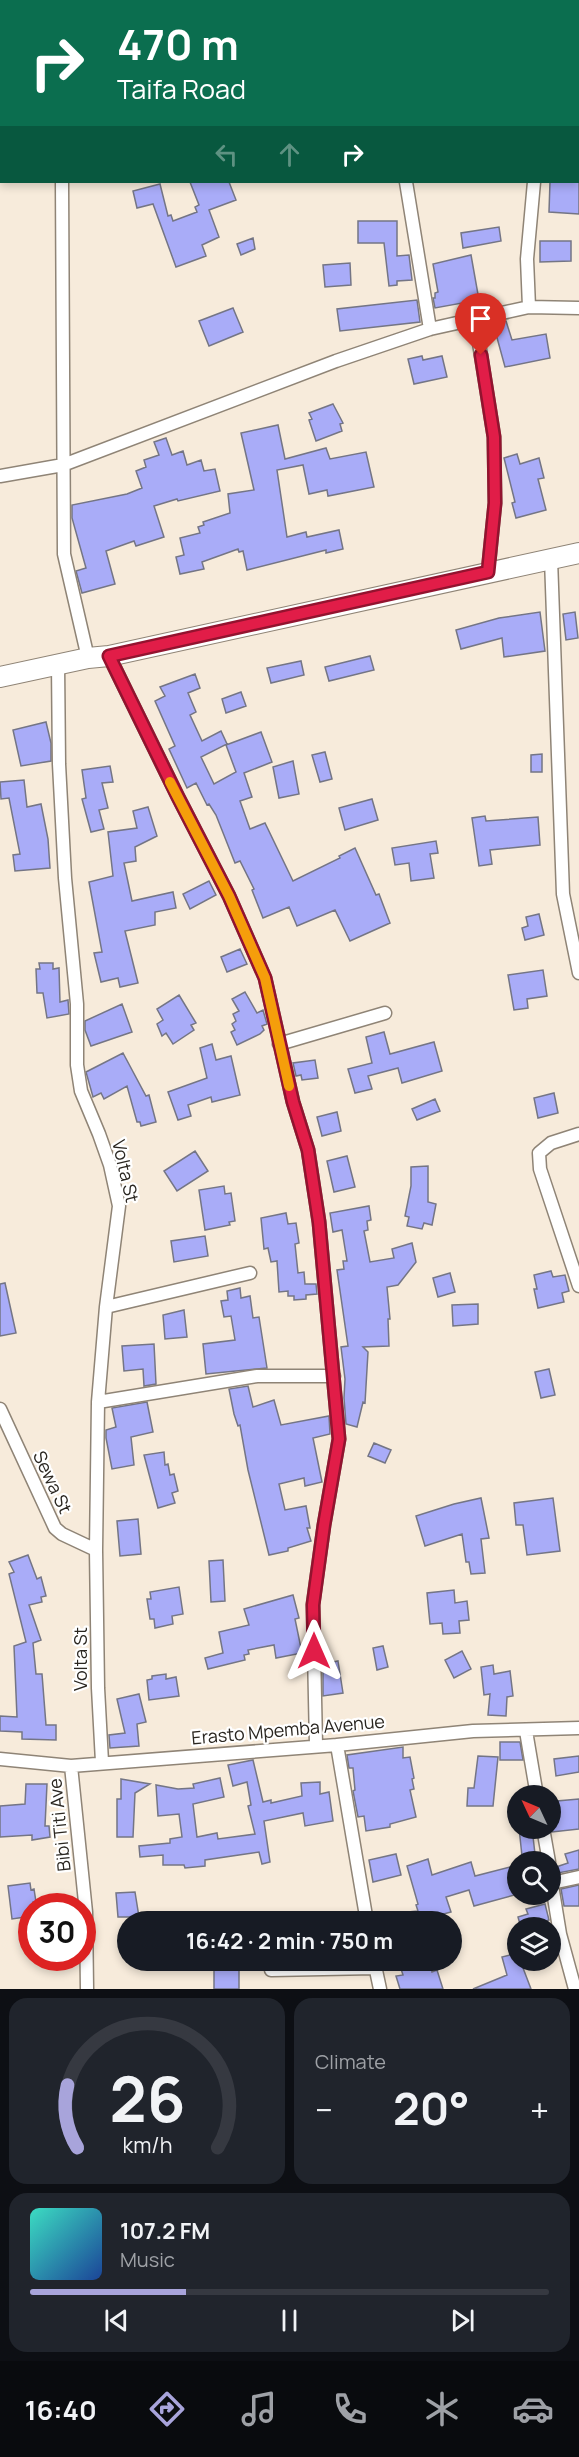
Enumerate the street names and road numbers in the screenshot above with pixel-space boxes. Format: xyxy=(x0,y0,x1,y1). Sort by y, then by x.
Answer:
street label: Volta St xyxy=(107,1137,145,1205)
street label: Sewa St xyxy=(28,1447,78,1517)
street label: Volta St xyxy=(68,1627,92,1691)
street label: Erasto Mpemba Avenue xyxy=(190,1709,386,1749)
street label: Bibi Titi Ave xyxy=(42,1777,76,1873)

